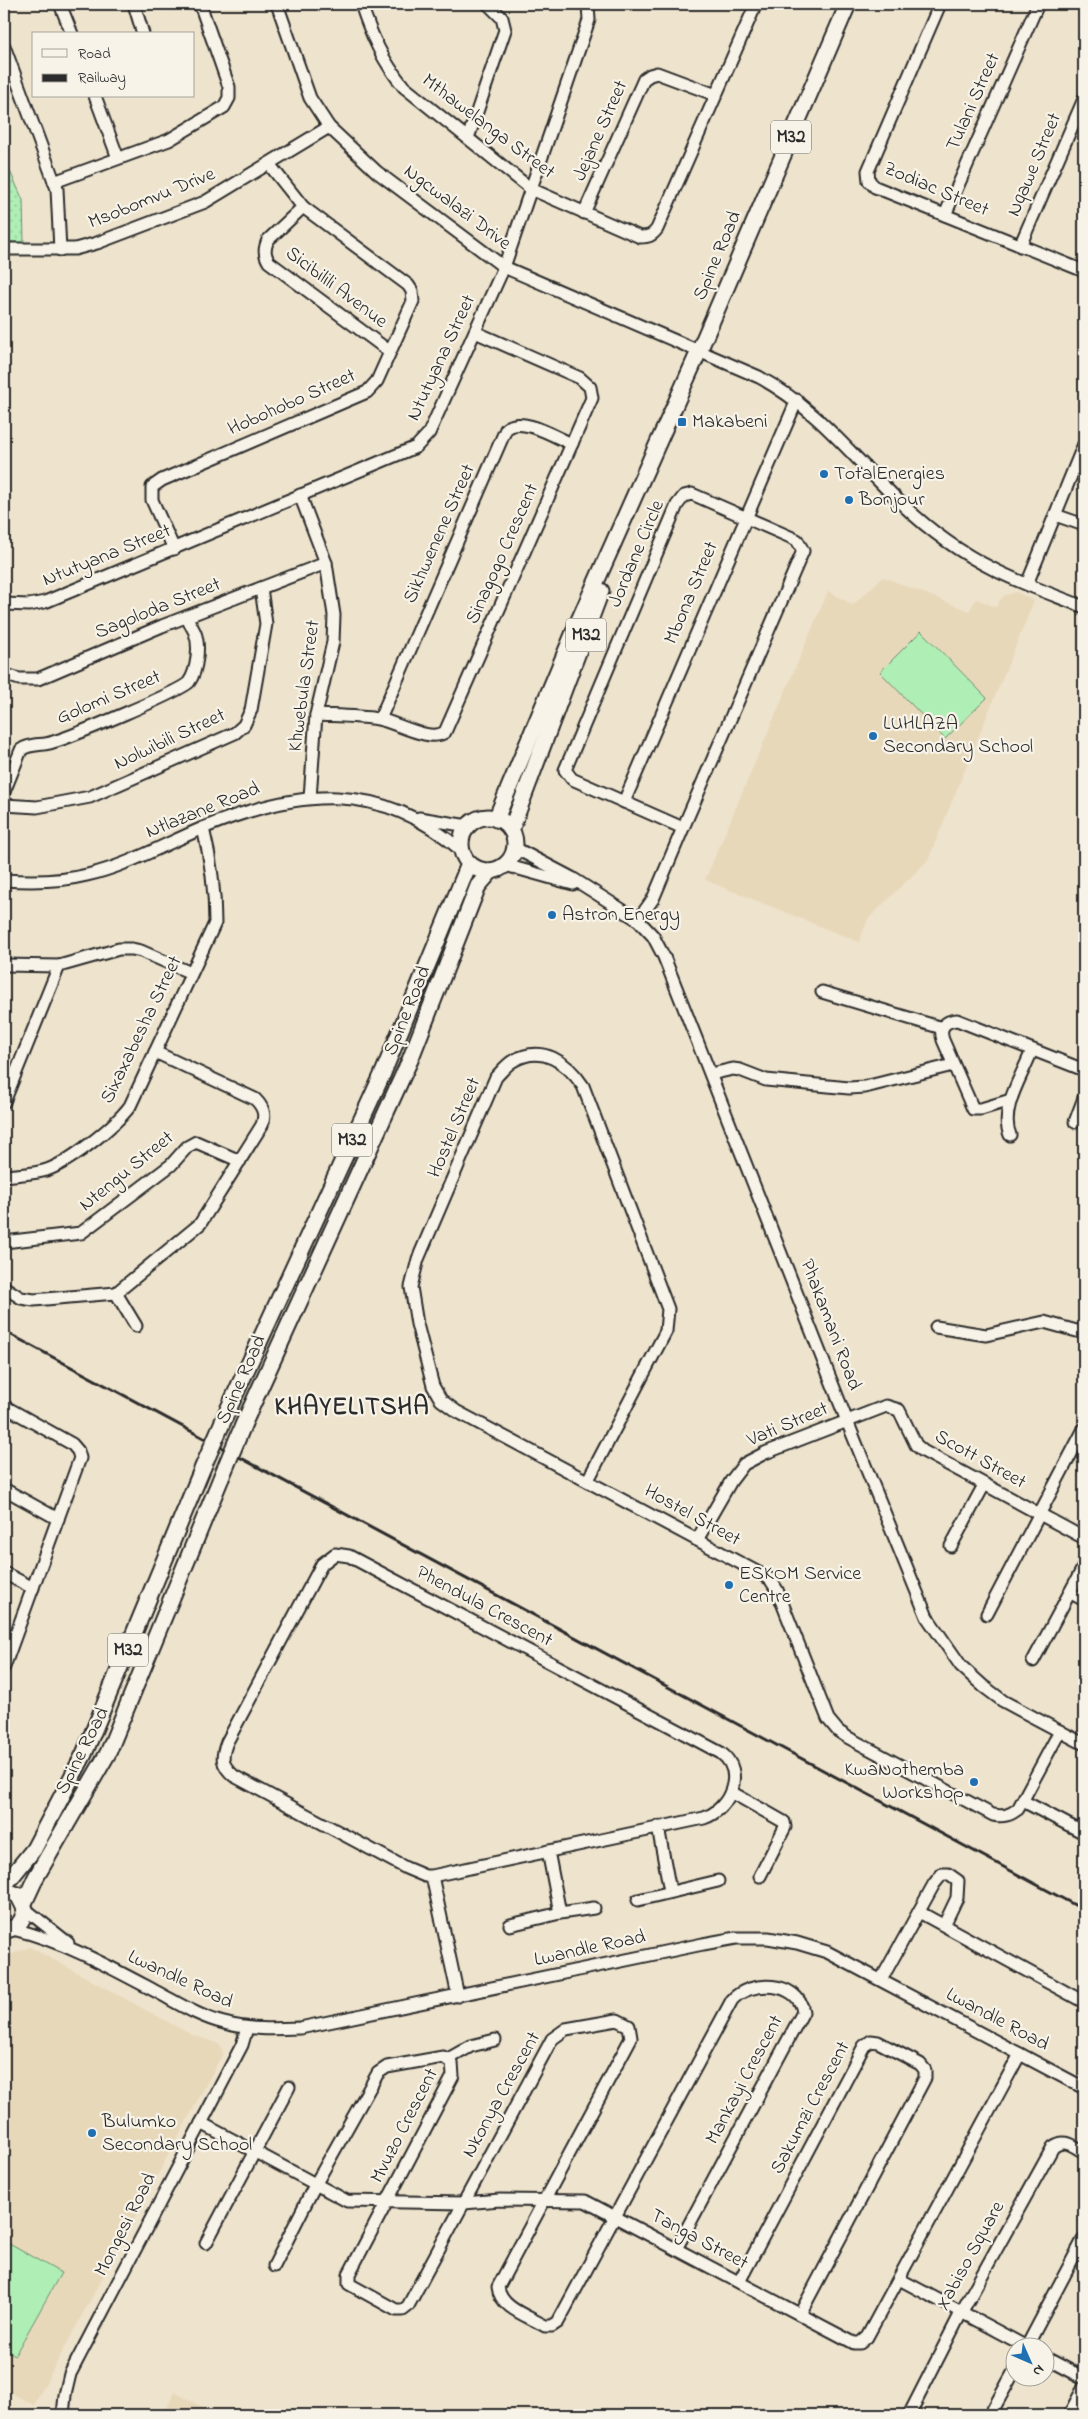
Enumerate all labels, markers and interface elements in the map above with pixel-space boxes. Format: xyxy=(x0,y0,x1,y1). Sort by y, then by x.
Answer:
legend xyxy=(32,32,195,98)
text: Road xyxy=(78,43,111,65)
street label: Tulani Street xyxy=(939,48,1009,156)
text: Railway xyxy=(78,67,126,90)
street label: Mthawelanga Street xyxy=(415,67,561,188)
street label: Jejane Street xyxy=(566,76,636,186)
street label: Nqawe Street xyxy=(1000,108,1070,221)
road number: M32 xyxy=(771,120,811,154)
street label: Zodiac Street xyxy=(879,155,993,225)
street label: Ngcwalazi Drive xyxy=(396,158,517,259)
street label: Msobomvu Drive xyxy=(84,160,220,238)
street label: Spine Road xyxy=(686,207,750,305)
street label: Sicibilili Avenue xyxy=(279,240,393,336)
street label: Ntutyana Street xyxy=(400,290,484,426)
street label: Hobohobo Street xyxy=(223,362,361,444)
place label: Makabeni xyxy=(692,408,767,437)
marker: Makabeni xyxy=(676,416,688,428)
street label: Sikhwenene Street xyxy=(396,459,484,608)
place label: TotalEnergies xyxy=(834,460,945,490)
marker: TotalEnergies xyxy=(818,468,830,480)
street label: Sinagogo Crescent xyxy=(459,479,548,630)
place label: Bonjour xyxy=(858,486,925,515)
marker: Bonjour xyxy=(843,494,855,506)
street label: Jordane Circle xyxy=(601,496,673,612)
street label: Ntutyana Street xyxy=(38,517,176,595)
street label: Mbona Street xyxy=(657,537,727,649)
street label: Sagoloda Street xyxy=(91,570,226,648)
street label: Khwebula Street xyxy=(281,618,329,754)
road number: M32 xyxy=(566,618,606,652)
street label: Golomi Street xyxy=(52,663,166,733)
street label: Nolwibili Street xyxy=(110,701,231,778)
place label: LUHLAZA Secondary School xyxy=(883,710,1033,762)
marker: LUHLAZA Secondary School xyxy=(867,730,879,742)
street label: Ntlazane Road xyxy=(142,775,264,847)
place label: Astron Energy xyxy=(562,901,680,931)
marker: Astron Energy xyxy=(546,909,558,921)
street label: Sixaxabesha Street xyxy=(94,951,191,1109)
street label: Spine Road xyxy=(377,962,439,1060)
street label: Hostel Street xyxy=(421,1073,489,1183)
street label: Ntengu Street xyxy=(73,1124,182,1220)
road number: M32 xyxy=(332,1124,372,1156)
street label: Phakamani Road xyxy=(792,1255,868,1395)
street label: Spine Road xyxy=(210,1331,274,1429)
district label: KHAYELITSHA xyxy=(274,1390,430,1426)
street label: Vati Street xyxy=(742,1395,833,1456)
street label: Scott Street xyxy=(929,1423,1031,1497)
street label: Hostel Street xyxy=(638,1477,746,1555)
street label: Phendula Crescent xyxy=(410,1559,558,1655)
place label: ESKOM Service Centre xyxy=(739,1560,861,1612)
marker: ESKOM Service Centre xyxy=(723,1579,735,1591)
road number: M32 xyxy=(108,1634,148,1666)
street label: Spine Road xyxy=(49,1702,117,1800)
place label: KwaNothemba Workshop xyxy=(844,1756,964,1808)
marker: KwaNothemba Workshop xyxy=(968,1776,980,1788)
street label: Lwandle Road xyxy=(532,1923,648,1975)
street label: Lwandle Road xyxy=(123,1943,237,2017)
street label: Lwandle Road xyxy=(940,1981,1054,2059)
street label: Mankayi Crescent xyxy=(699,2010,791,2150)
street label: Nkonya Crescent xyxy=(455,2026,549,2163)
street label: Sakumzi Crescent xyxy=(764,2036,858,2180)
street label: Mvuzo Crescent xyxy=(364,2063,447,2189)
place label: Bulumko Secondary School xyxy=(101,2108,252,2160)
marker: Bulumko Secondary School xyxy=(86,2127,98,2139)
street label: Mongesi Road xyxy=(88,2168,165,2282)
street label: Xabiso Square xyxy=(929,2196,1013,2316)
street label: Tanga Street xyxy=(644,2202,753,2279)
north arrow xyxy=(1006,2336,1056,2386)
text: N xyxy=(1027,2359,1049,2381)

